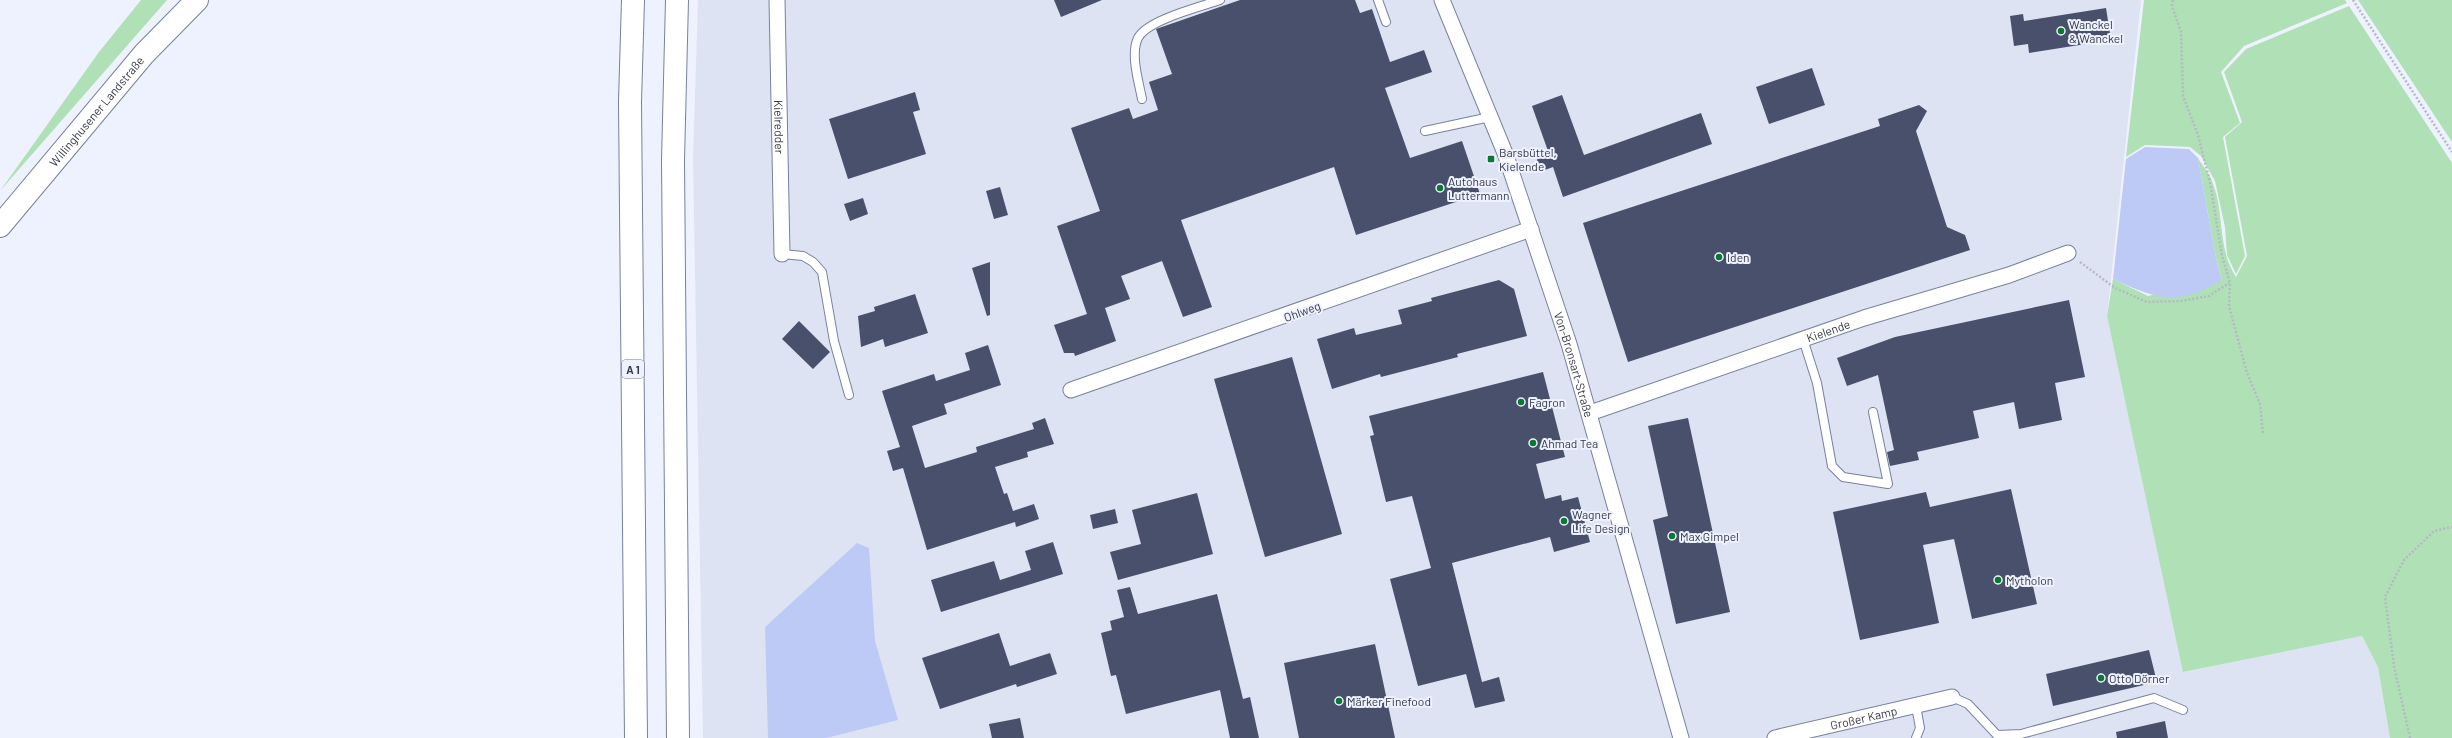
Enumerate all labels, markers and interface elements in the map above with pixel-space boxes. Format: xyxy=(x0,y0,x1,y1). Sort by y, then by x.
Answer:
place label: Wanckel & Wanckel xyxy=(2069,17,2123,45)
marker: Wanckel & Wanckel xyxy=(2056,26,2066,36)
street label: Willinghusener Landstraße xyxy=(46,53,146,169)
street label: Kielredder xyxy=(772,100,787,155)
place label: Barsbüttel, Kielende xyxy=(1499,145,1557,173)
marker: Barsbüttel, Kielende xyxy=(1486,154,1496,164)
place label: Autohaus Luttermann xyxy=(1448,174,1510,202)
marker: Autohaus Luttermann xyxy=(1435,183,1445,193)
place label: Iden xyxy=(1727,250,1750,264)
marker: Iden xyxy=(1714,252,1724,262)
street label: Ohlweg xyxy=(1282,298,1322,324)
street label: Von-Bronsart-Straße xyxy=(1552,310,1596,419)
street label: Kielende xyxy=(1804,316,1852,344)
road number: A 1 xyxy=(622,360,644,378)
place label: Fagron xyxy=(1529,395,1565,409)
marker: Fagron xyxy=(1516,397,1526,407)
place label: Ahmad Tea xyxy=(1541,436,1598,450)
marker: Ahmad Tea xyxy=(1528,438,1538,448)
place label: Wagner Life Design xyxy=(1572,507,1630,535)
marker: Wagner Life Design xyxy=(1559,516,1569,526)
place label: Max Gimpel xyxy=(1680,529,1739,543)
marker: Max Gimpel xyxy=(1667,531,1677,541)
place label: Mytholon xyxy=(2006,573,2053,587)
marker: Mytholon xyxy=(1993,575,2003,585)
place label: Otto Dörner xyxy=(2109,671,2170,685)
marker: Otto Dörner xyxy=(2096,673,2106,683)
place label: Märker Finefood xyxy=(1347,694,1431,708)
marker: Märker Finefood xyxy=(1334,696,1344,706)
street label: Großer Kamp xyxy=(1829,703,1898,732)

